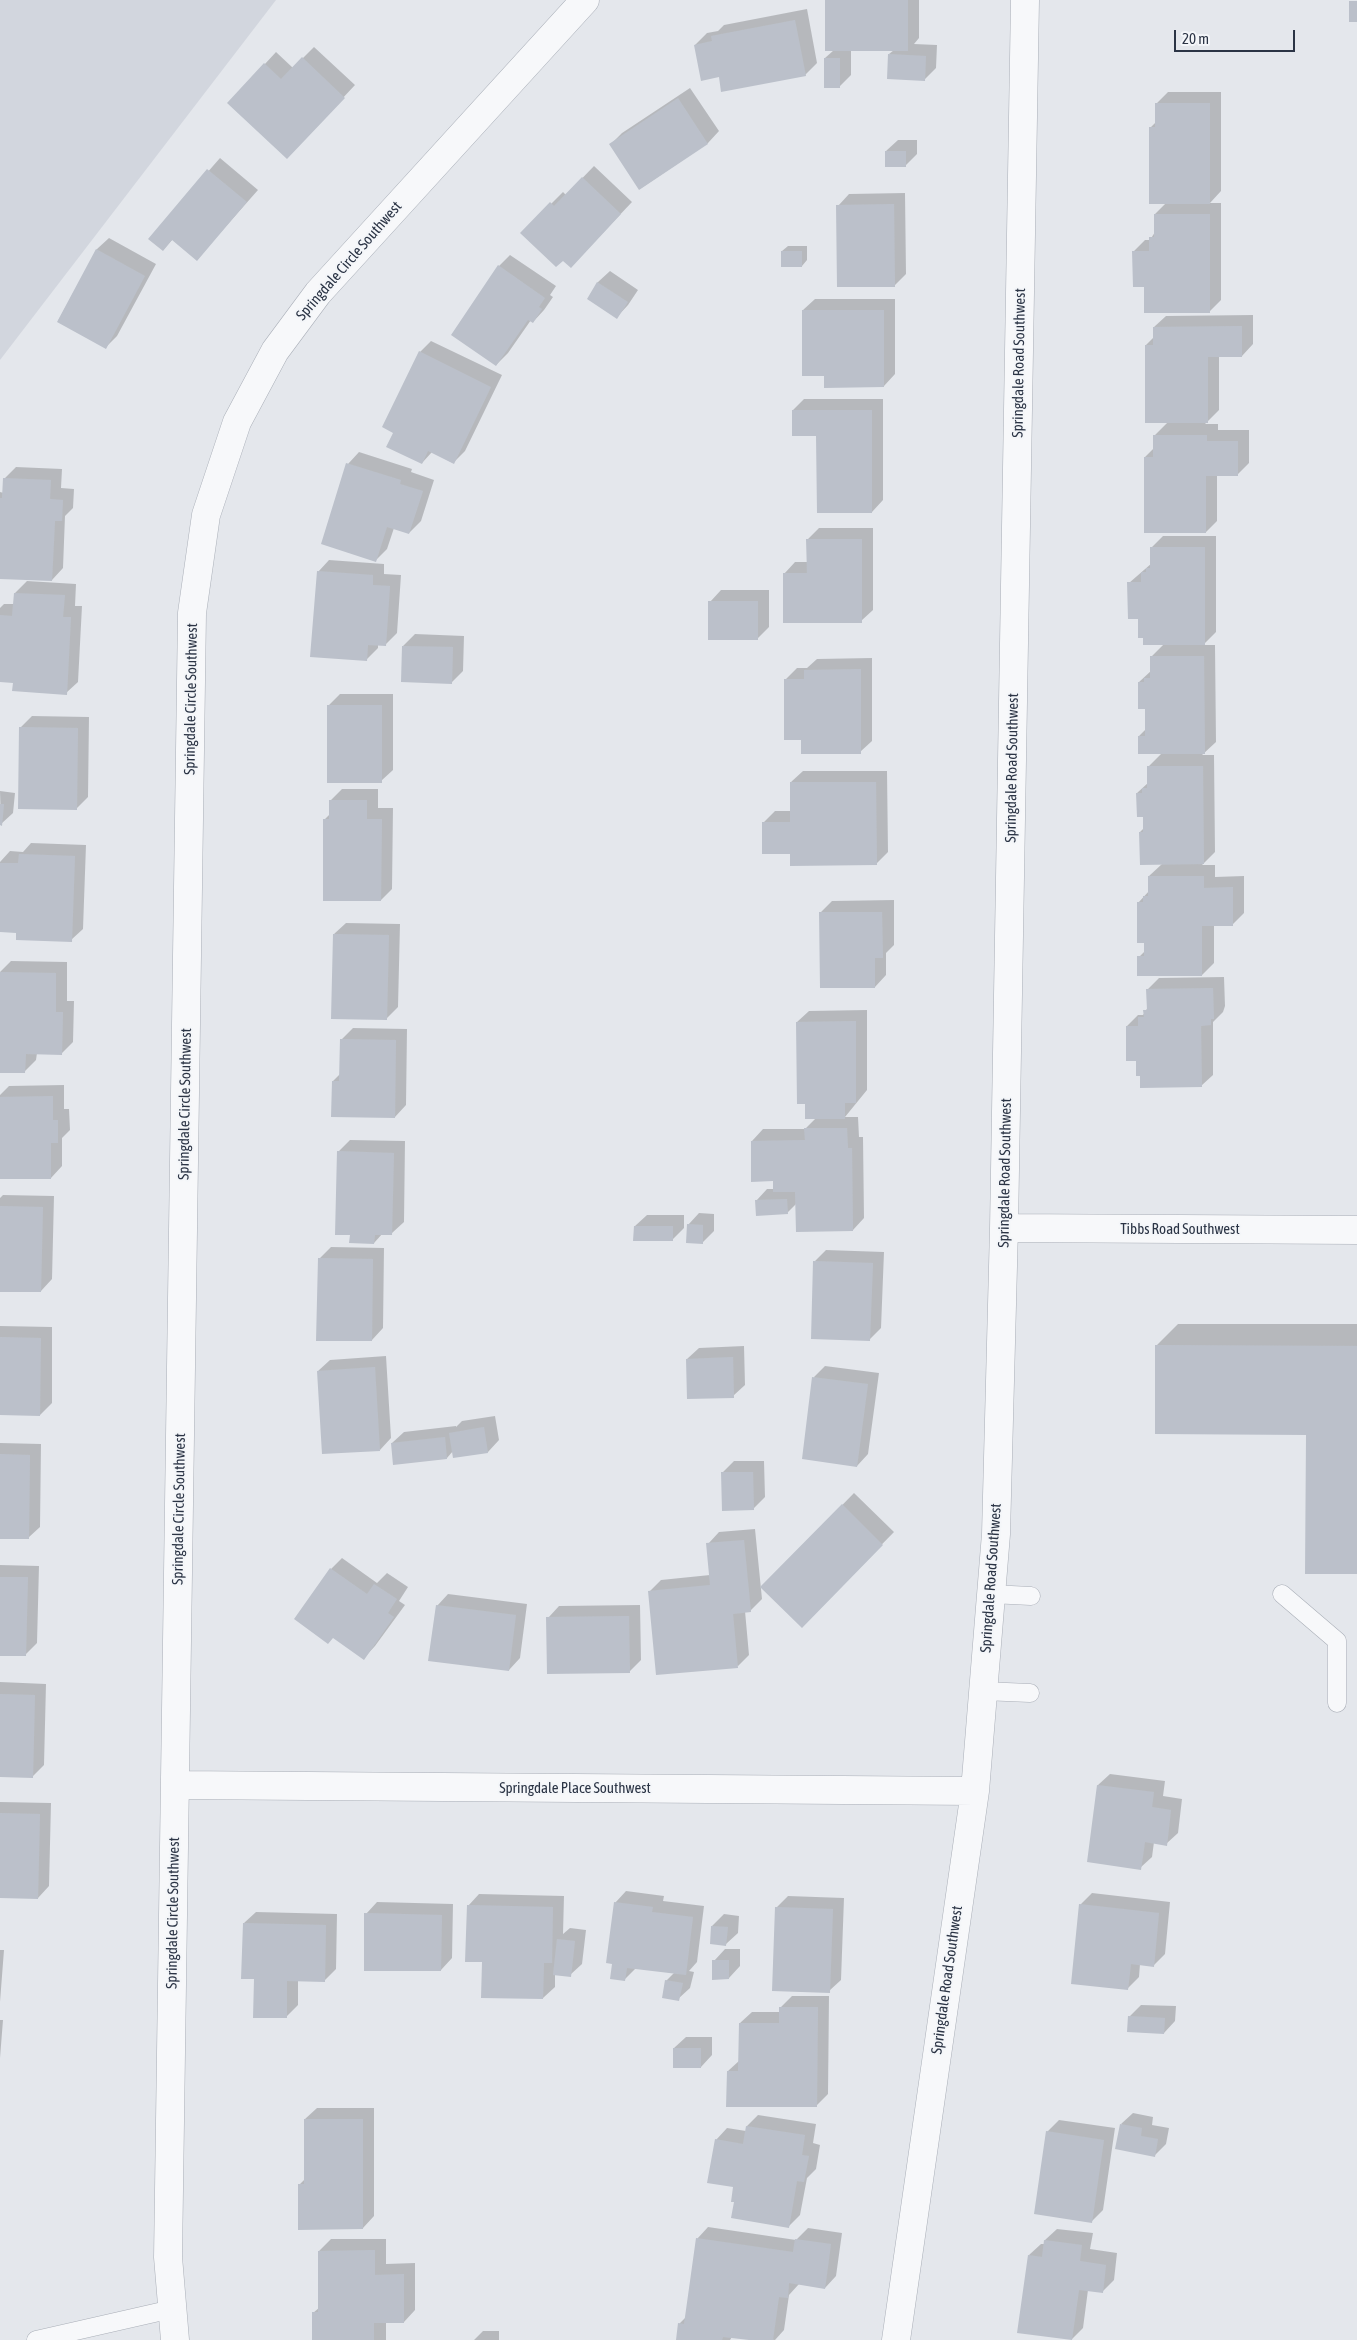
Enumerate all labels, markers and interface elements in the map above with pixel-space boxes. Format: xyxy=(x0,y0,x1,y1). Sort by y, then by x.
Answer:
scale bar xyxy=(1177,20,1298,52)
text: 20 m xyxy=(1182,30,1209,47)
street label: Springdale Circle Southwest xyxy=(292,198,406,324)
street label: Springdale Road Southwest xyxy=(1009,288,1029,438)
street label: Springdale Circle Southwest xyxy=(181,623,201,775)
street label: Springdale Road Southwest xyxy=(1002,693,1022,843)
street label: Springdale Circle Southwest xyxy=(175,1028,195,1180)
street label: Springdale Road Southwest xyxy=(995,1098,1015,1248)
street label: Tibbs Road Southwest xyxy=(1120,1220,1240,1238)
street label: Springdale Circle Southwest xyxy=(169,1433,189,1585)
street label: Springdale Road Southwest xyxy=(977,1503,1005,1653)
street label: Springdale Place Southwest xyxy=(499,1779,651,1797)
street label: Springdale Circle Southwest xyxy=(163,1837,183,1989)
street label: Springdale Road Southwest xyxy=(928,1905,966,2055)

